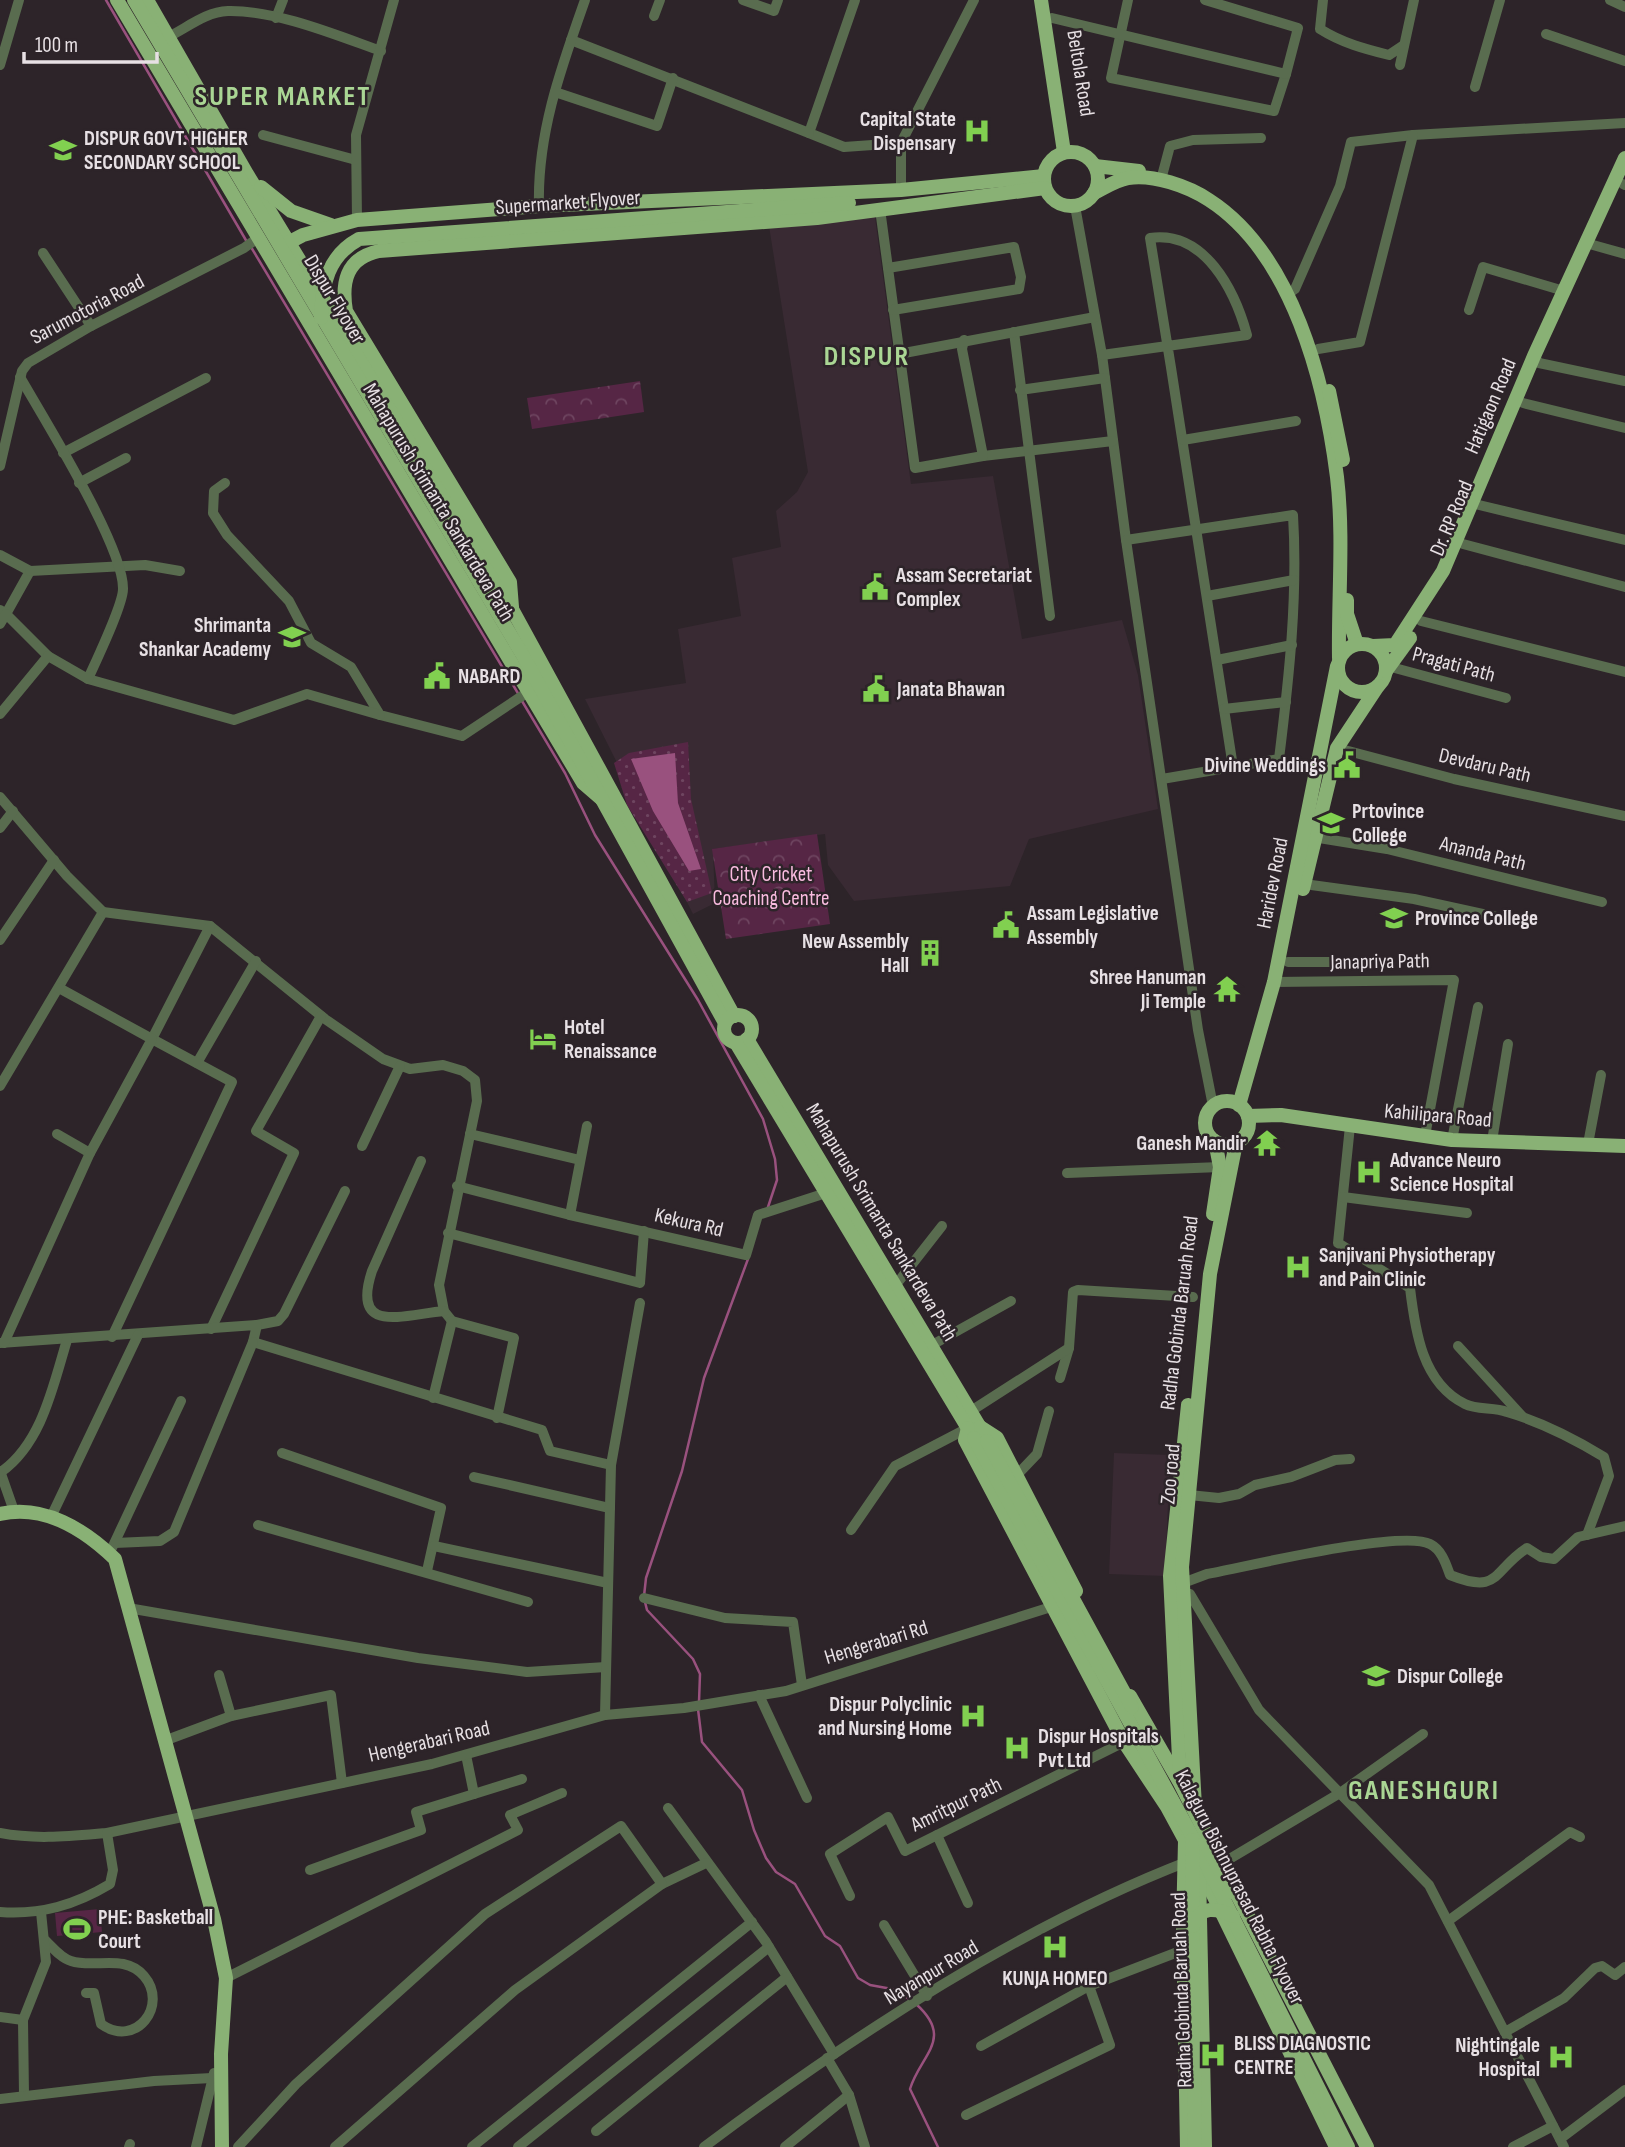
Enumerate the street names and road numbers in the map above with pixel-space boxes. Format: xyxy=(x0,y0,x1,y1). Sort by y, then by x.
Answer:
street label: Beltola Road xyxy=(1061,28,1100,118)
street label: Supermarket Flyover xyxy=(495,185,641,220)
street label: Dispur Flyover xyxy=(298,250,371,348)
street label: Sarumotoria Road xyxy=(26,269,148,350)
street label: Hatigaon Road xyxy=(1459,355,1522,458)
street label: Mahapurush Srimanta Sankardeva Path xyxy=(357,379,520,626)
street label: Dr. RP Road xyxy=(1424,477,1478,560)
street label: Pragati Path xyxy=(1410,641,1498,687)
street label: Devdaru Path xyxy=(1436,743,1533,788)
street label: Ananda Path xyxy=(1436,831,1528,876)
street label: Haridev Road xyxy=(1251,835,1294,931)
street label: Janapriya Path xyxy=(1329,948,1430,975)
street label: Kahilipara Road xyxy=(1383,1098,1493,1133)
street label: Mahapurush Srimanta Sankardeva Path xyxy=(800,1099,963,1346)
street label: Kekura Rd xyxy=(652,1202,726,1243)
street label: Radha Gobinda Baruah Road xyxy=(1155,1215,1204,1412)
street label: Zoo road xyxy=(1155,1443,1186,1505)
street label: Hengerabari Rd xyxy=(821,1615,931,1670)
street label: Hengerabari Road xyxy=(366,1715,492,1768)
street label: Kalaguru Bishnuprasad Rabha Flyover xyxy=(1169,1766,1310,2009)
street label: Amritpur Path xyxy=(906,1772,1006,1838)
street label: Radha Gobinda Baruah Road xyxy=(1166,1892,1197,2088)
street label: Nayanpur Road xyxy=(880,1935,983,2010)

